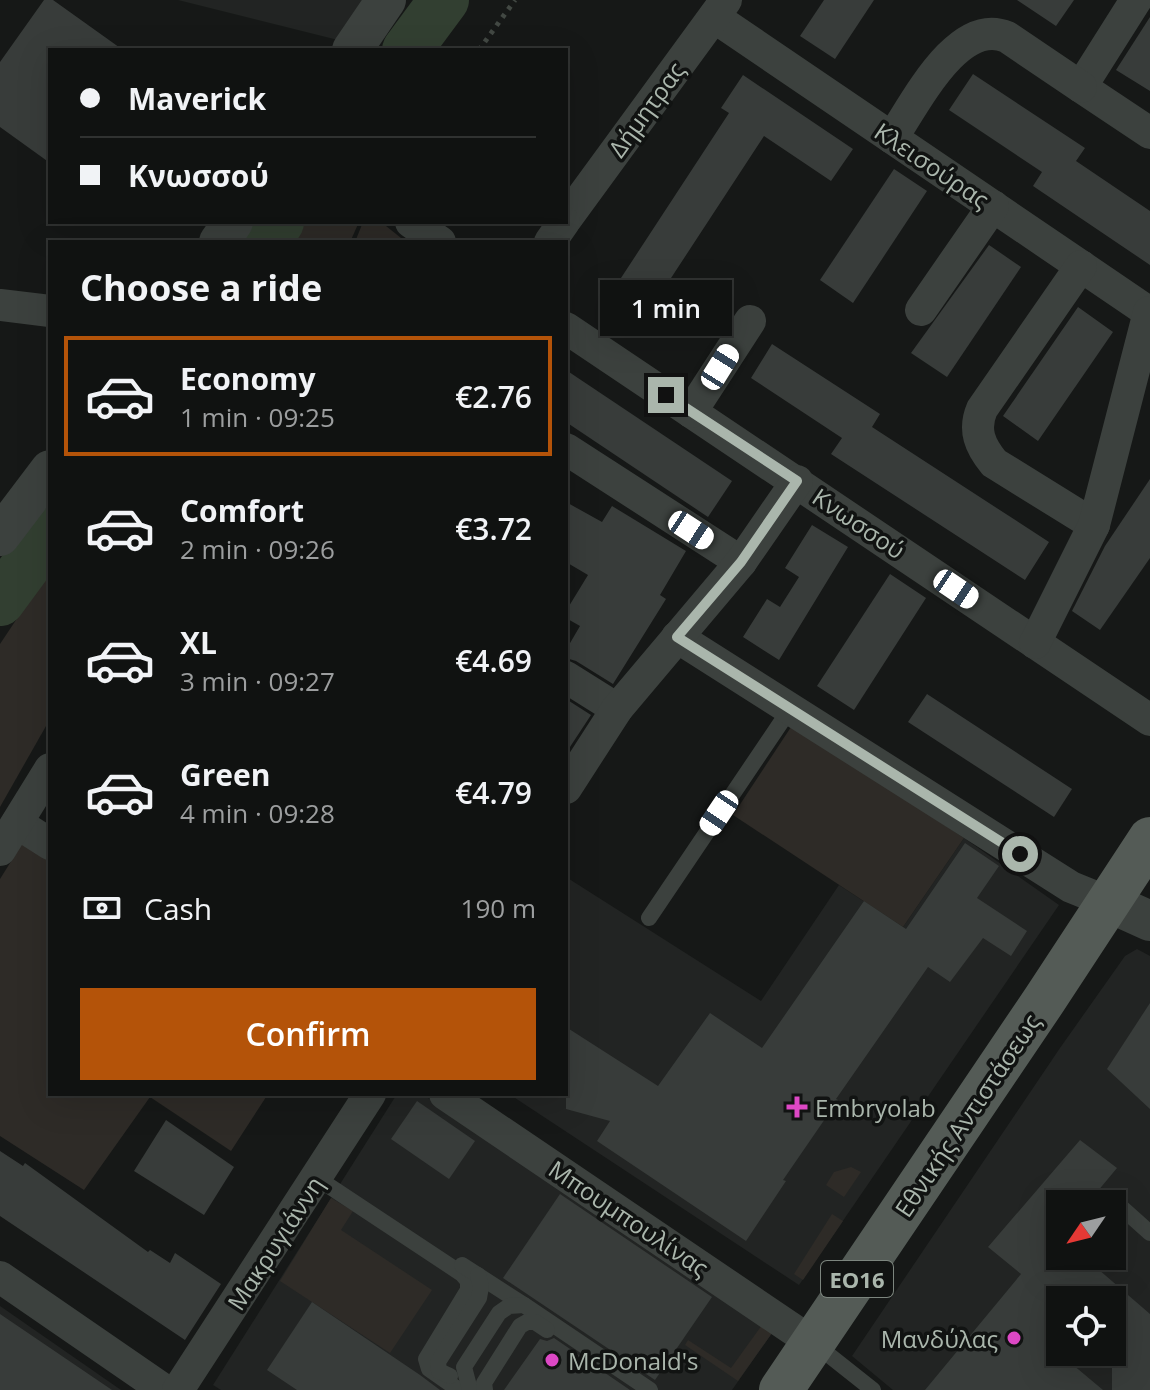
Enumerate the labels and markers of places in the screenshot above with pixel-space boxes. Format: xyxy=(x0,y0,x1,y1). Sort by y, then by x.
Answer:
place label: Embryolab xyxy=(815,1091,936,1124)
marker: Embryolab xyxy=(786,1096,808,1118)
place label: Μανδύλας xyxy=(881,1322,998,1355)
marker: Μανδύλας xyxy=(1005,1329,1023,1347)
place label: McDonald's xyxy=(568,1344,698,1377)
marker: McDonald's xyxy=(543,1351,561,1369)

